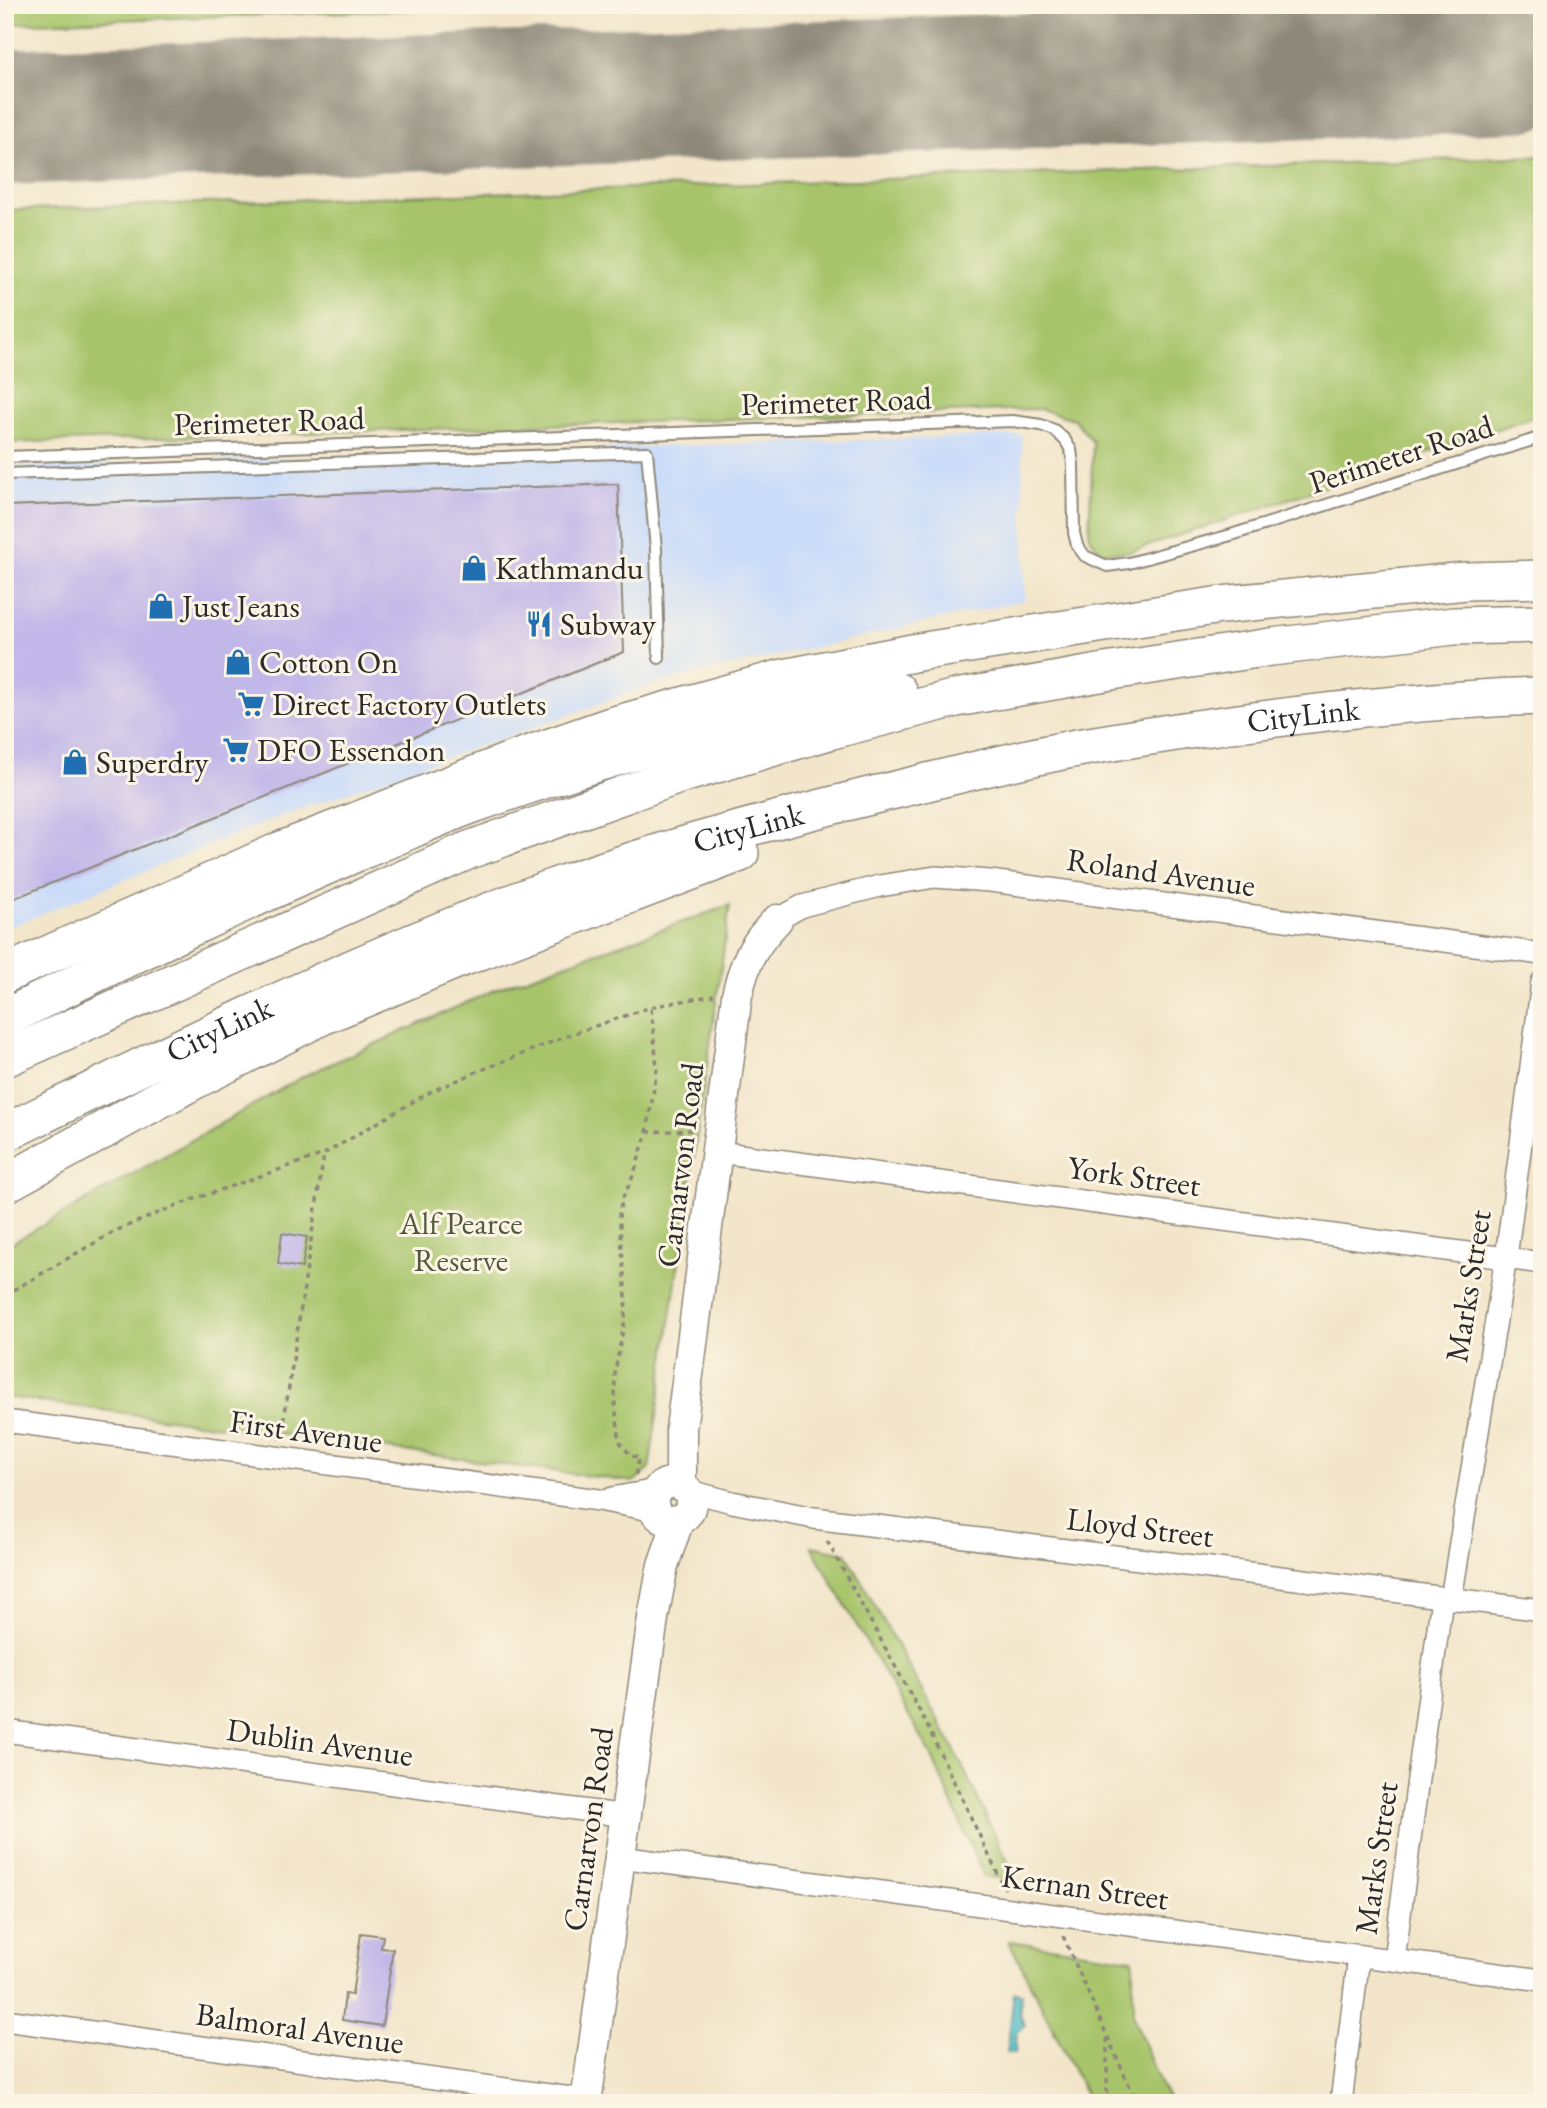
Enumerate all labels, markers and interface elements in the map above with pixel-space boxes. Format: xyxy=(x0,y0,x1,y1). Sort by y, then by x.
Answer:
street label: Perimeter Road xyxy=(740,377,933,425)
street label: Perimeter Road xyxy=(173,397,366,445)
street label: Perimeter Road xyxy=(1304,404,1499,503)
place label: Kathmandu xyxy=(495,547,644,589)
shop icon: Kathmandu xyxy=(459,553,489,583)
place label: Just Jeans xyxy=(179,585,300,627)
shop icon: Just Jeans xyxy=(146,591,176,621)
place label: Subway xyxy=(560,603,657,645)
restaurant icon: Subway xyxy=(524,609,554,639)
place label: Cotton On xyxy=(259,641,398,683)
shop icon: Cotton On xyxy=(223,647,253,677)
place label: Direct Factory Outlets xyxy=(272,683,546,725)
street label: CityLink xyxy=(1244,687,1363,743)
supermarket icon: Direct Factory Outlets xyxy=(236,689,266,719)
place label: DFO Essendon xyxy=(257,729,445,771)
supermarket icon: DFO Essendon xyxy=(221,735,251,765)
place label: Superdry xyxy=(96,741,209,783)
shop icon: Superdry xyxy=(60,747,90,777)
street label: CityLink xyxy=(688,792,809,863)
street label: Roland Avenue xyxy=(1064,838,1258,906)
street label: CityLink xyxy=(159,986,280,1073)
street label: Carnarvon Road xyxy=(647,1059,713,1270)
street label: York Street xyxy=(1065,1146,1203,1206)
park label: Alf Pearce Reserve xyxy=(398,1202,523,1281)
street label: Marks Street xyxy=(1435,1207,1501,1365)
street label: First Avenue xyxy=(227,1400,385,1462)
street label: Lloyd Street xyxy=(1064,1497,1216,1557)
street label: Dublin Avenue xyxy=(224,1708,416,1776)
street label: Carnarvon Road xyxy=(553,1723,623,1934)
street label: Marks Street xyxy=(1345,1779,1407,1937)
street label: Kernan Street xyxy=(999,1854,1171,1920)
street label: Balmoral Avenue xyxy=(193,1993,407,2063)

